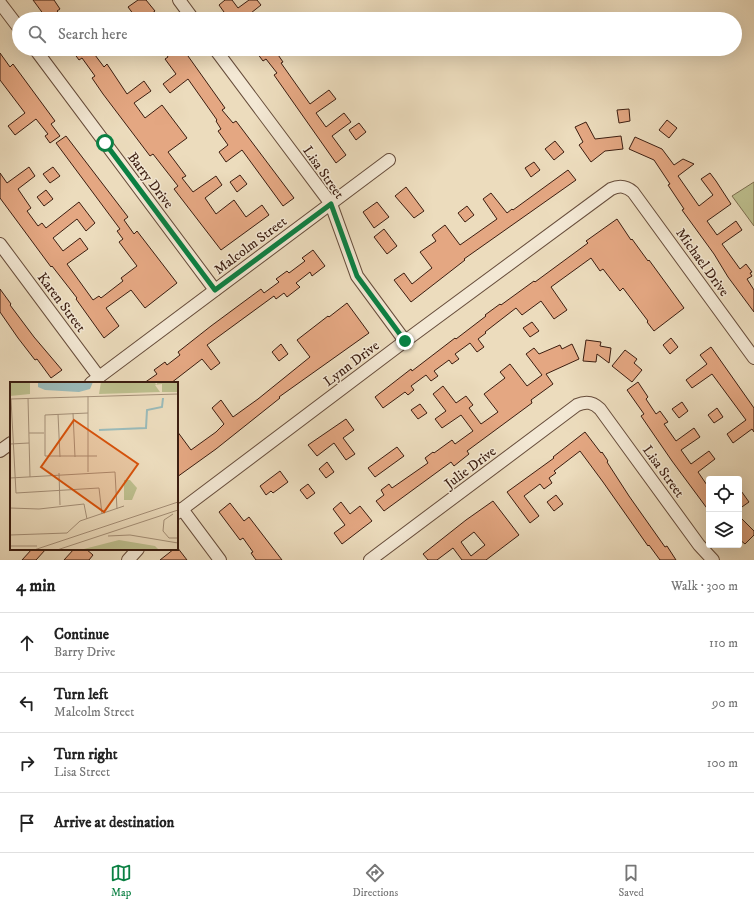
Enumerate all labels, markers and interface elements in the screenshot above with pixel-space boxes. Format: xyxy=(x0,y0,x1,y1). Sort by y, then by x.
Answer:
search box xyxy=(12,12,742,56)
icon: search xyxy=(26,23,48,45)
text: Search here xyxy=(58,25,127,44)
route start xyxy=(96,134,114,152)
street label: Lisa Street xyxy=(298,143,348,203)
street label: Barry Drive xyxy=(123,149,177,213)
street label: Malcolm Street xyxy=(211,212,291,279)
street label: Michael Drive xyxy=(671,225,733,300)
street label: Karen Street xyxy=(33,269,90,336)
route end xyxy=(396,332,414,350)
street label: Lynn Drive xyxy=(320,337,383,391)
inset map xyxy=(10,382,178,550)
street label: Julie Drive xyxy=(440,442,500,494)
street label: Lisa Street xyxy=(638,442,689,502)
map controls xyxy=(706,476,742,548)
button: locate xyxy=(706,476,742,512)
button: layers xyxy=(706,512,742,548)
text: 4 min xyxy=(16,575,55,597)
text: Walk · 300 m xyxy=(671,578,738,594)
text: Continue xyxy=(54,625,109,644)
icon: ahead xyxy=(16,632,38,654)
text: 110 m xyxy=(709,635,738,651)
text: Barry Drive xyxy=(54,644,115,660)
text: Turn left xyxy=(54,685,108,704)
icon: left xyxy=(16,692,38,714)
text: 90 m xyxy=(712,695,738,711)
text: Malcolm Street xyxy=(54,704,134,720)
text: Turn right xyxy=(54,745,117,764)
icon: right xyxy=(16,752,38,774)
text: 100 m xyxy=(707,755,738,771)
text: Lisa Street xyxy=(54,764,110,780)
icon: arrive xyxy=(16,812,38,834)
text: Arrive at destination xyxy=(54,813,174,832)
tab: Map xyxy=(110,862,132,900)
tab: Directions xyxy=(353,862,398,900)
tab: Saved xyxy=(619,862,644,900)

